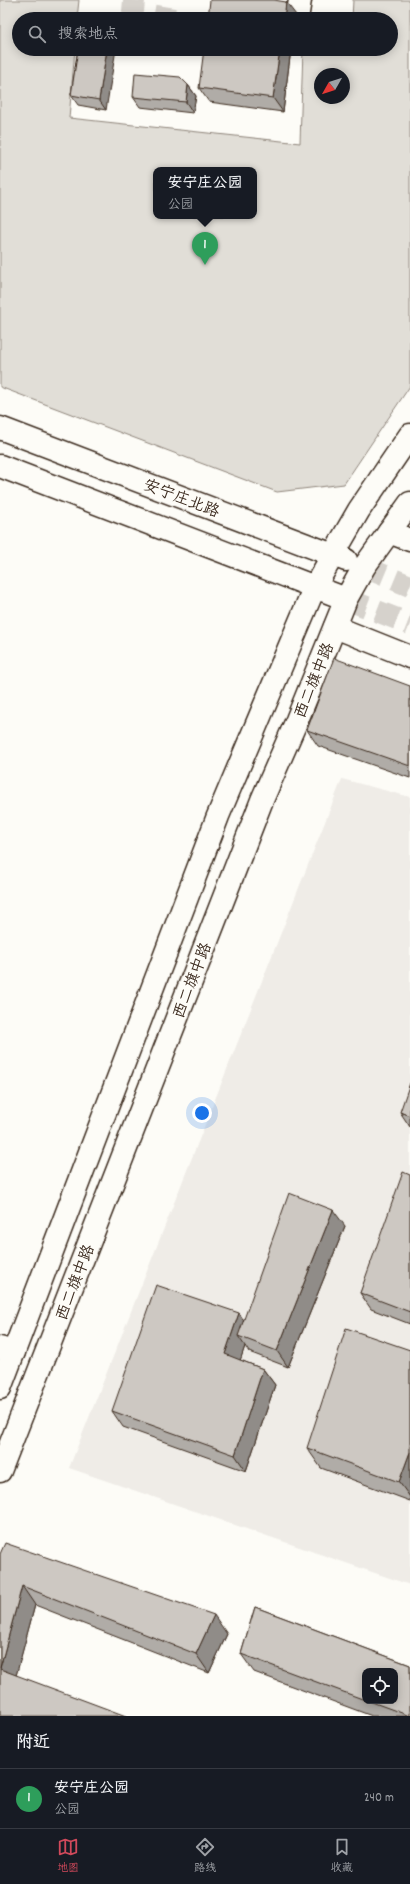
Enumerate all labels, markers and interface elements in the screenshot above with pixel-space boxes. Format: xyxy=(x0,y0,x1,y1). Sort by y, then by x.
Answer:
search box xyxy=(12,12,398,56)
icon: search xyxy=(26,23,48,45)
text: 搜索地点 xyxy=(58,24,118,46)
north arrow xyxy=(314,68,350,104)
popup xyxy=(153,167,257,219)
text: 安宁庄公园 xyxy=(167,173,243,195)
text: 公园 xyxy=(167,196,194,215)
pin: 1 xyxy=(192,232,218,265)
street label: 安宁庄北路 xyxy=(140,474,223,524)
street label: 西二旗中路 xyxy=(290,640,341,722)
street label: 西二旗中路 xyxy=(168,939,218,1022)
your location xyxy=(192,1103,212,1123)
street label: 西二旗中路 xyxy=(51,1241,101,1324)
map controls xyxy=(362,1668,398,1704)
button: locate xyxy=(362,1668,398,1704)
text: 附近 xyxy=(16,1732,50,1756)
text: 安宁庄公园 xyxy=(54,1778,129,1800)
text: 1 xyxy=(28,1789,30,1808)
text: 240 m xyxy=(364,1789,394,1808)
text: 公园 xyxy=(54,1801,80,1820)
tab: 地图 xyxy=(57,1836,79,1877)
tab: 路线 xyxy=(194,1836,216,1877)
tab: 收藏 xyxy=(331,1836,353,1877)

